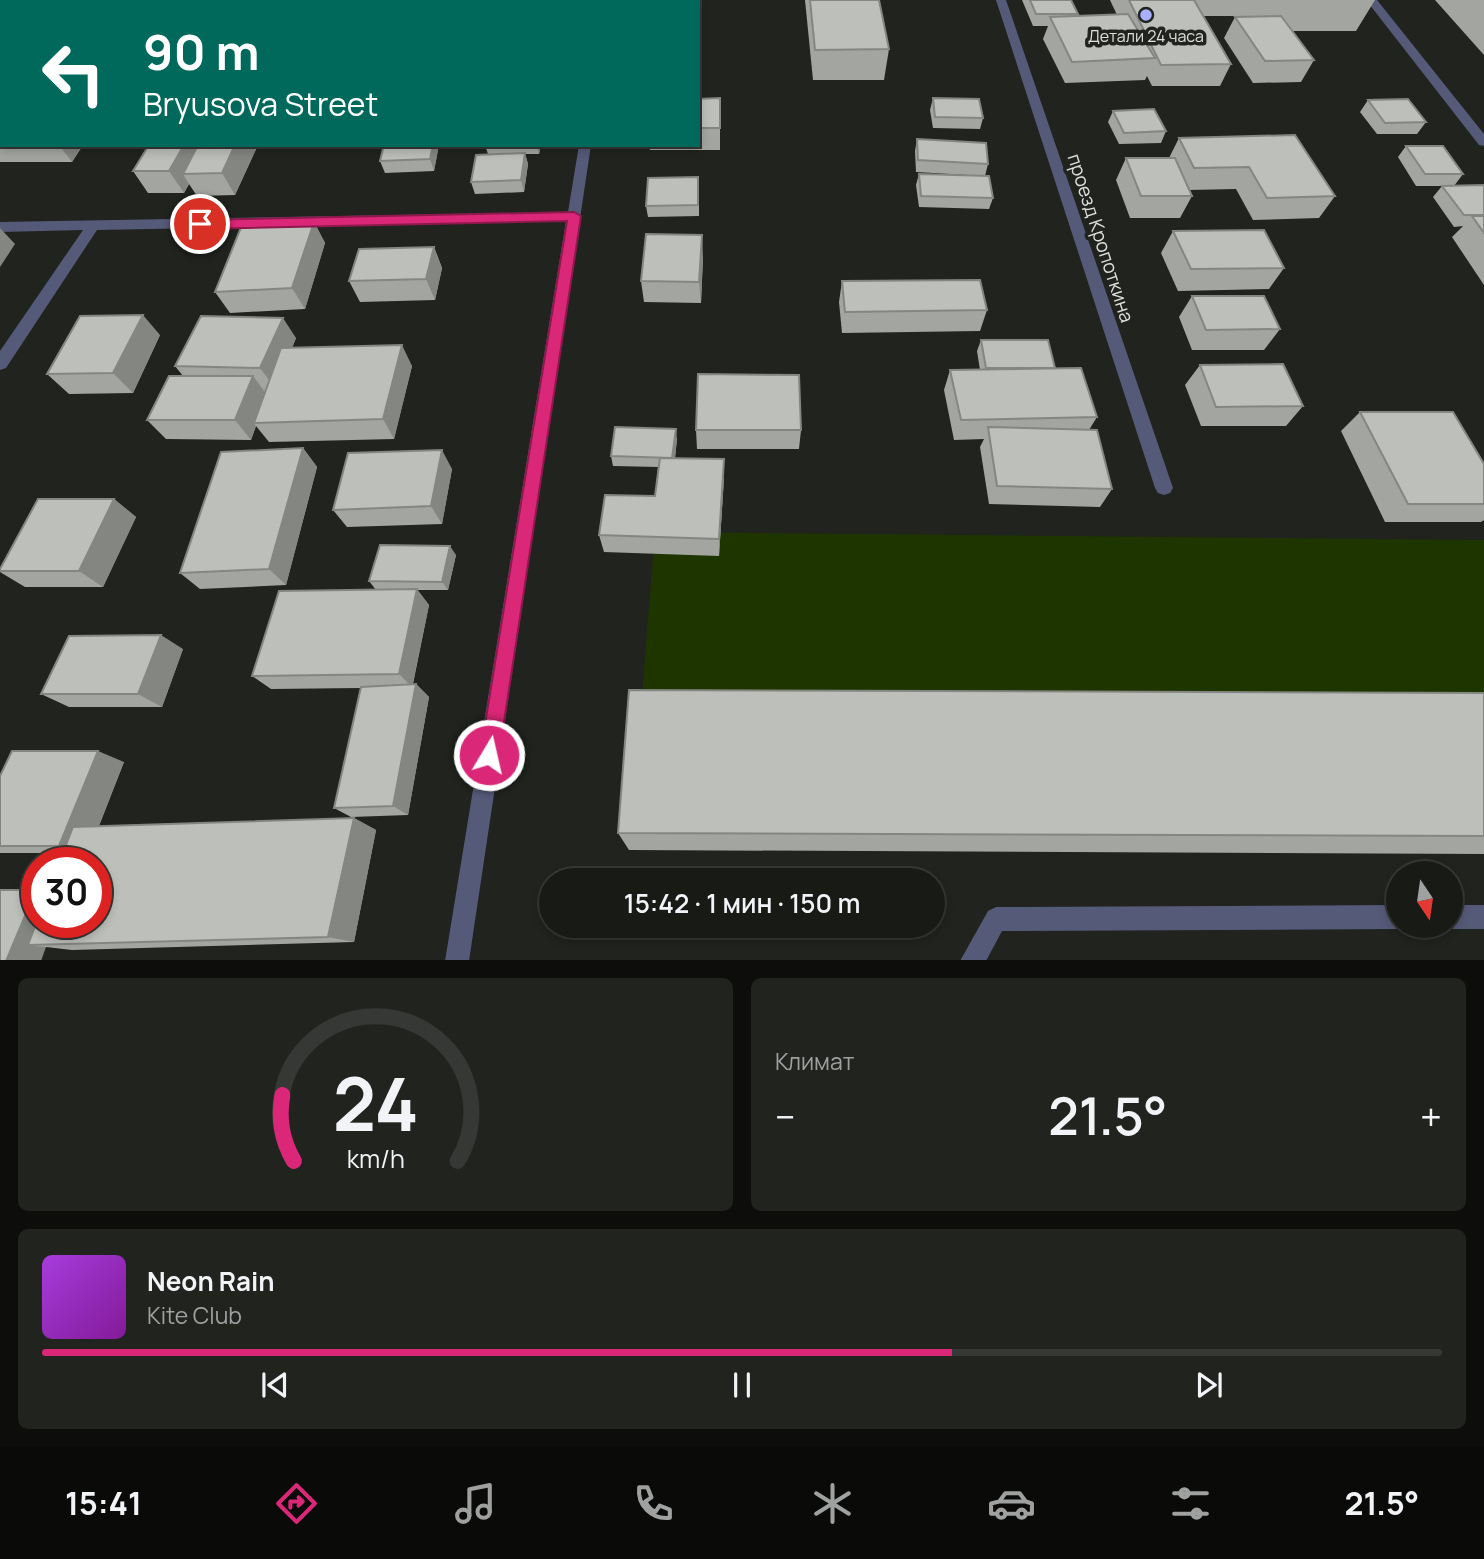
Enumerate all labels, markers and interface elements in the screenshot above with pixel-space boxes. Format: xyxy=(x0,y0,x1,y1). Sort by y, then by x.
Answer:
marker: Детали 24 часа xyxy=(1138,7,1154,23)
text: 90 m xyxy=(143,18,260,85)
place label: Детали 24 часа xyxy=(1088,25,1204,47)
icon: left xyxy=(28,28,119,119)
text: Bryusova Street xyxy=(143,82,378,126)
street label: проезд Кропоткина xyxy=(1061,150,1141,326)
pin xyxy=(170,194,230,254)
icon: arrive xyxy=(181,205,219,243)
position arrow xyxy=(452,718,526,792)
speed limit sign: 30 xyxy=(21,847,112,938)
north arrow xyxy=(1386,861,1463,938)
map controls xyxy=(1386,861,1463,938)
text: 15:42 · 1 мин · 150 m xyxy=(624,885,860,921)
text: Климат xyxy=(775,1045,854,1077)
text: 24 xyxy=(332,1053,419,1153)
text: 21.5° xyxy=(1048,1080,1167,1151)
text: − xyxy=(775,1090,796,1142)
text: + xyxy=(1420,1090,1442,1142)
text: km/h xyxy=(346,1140,405,1175)
text: Neon Rain xyxy=(147,1263,275,1299)
text: Kite Club xyxy=(147,1299,242,1331)
icon: previous xyxy=(256,1366,294,1404)
icon: pause xyxy=(723,1366,761,1404)
icon: next xyxy=(1190,1366,1228,1404)
icon: directions xyxy=(272,1479,321,1528)
icon: music xyxy=(451,1479,500,1528)
icon: phone xyxy=(629,1479,678,1528)
icon: climate xyxy=(808,1479,857,1528)
icon: car xyxy=(987,1479,1036,1528)
icon: filters xyxy=(1166,1479,1215,1528)
text: 15:41 xyxy=(65,1481,142,1525)
text: 21.5° xyxy=(1344,1481,1419,1525)

